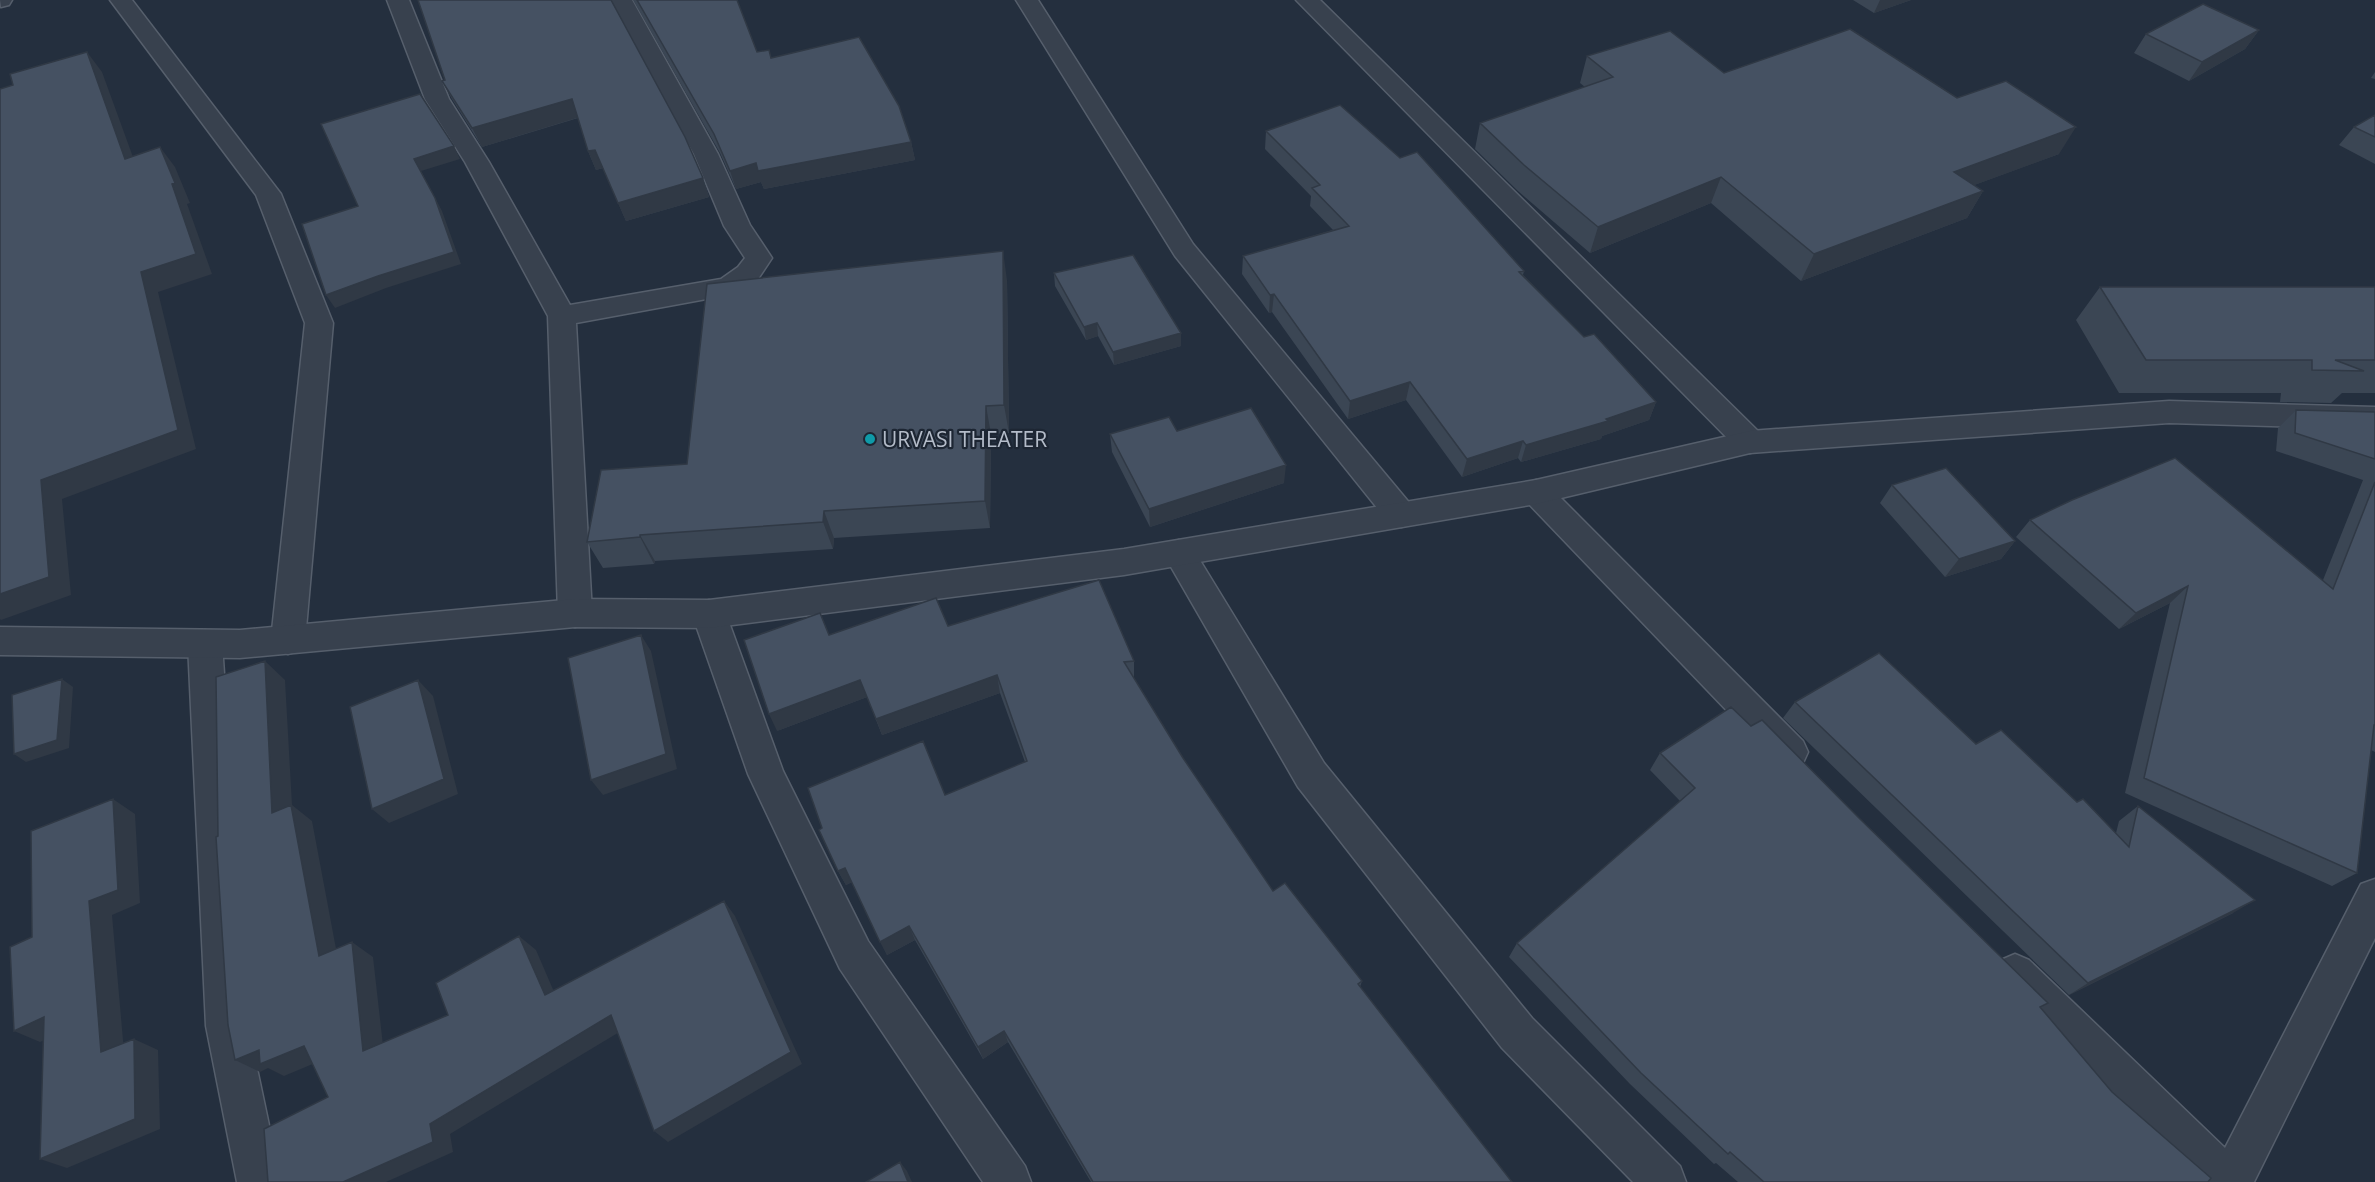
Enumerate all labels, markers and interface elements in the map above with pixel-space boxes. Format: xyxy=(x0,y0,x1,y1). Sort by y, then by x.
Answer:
place label: URVASI THEATER xyxy=(882,425,1047,453)
marker: URVASI THEATER xyxy=(863,432,877,446)

